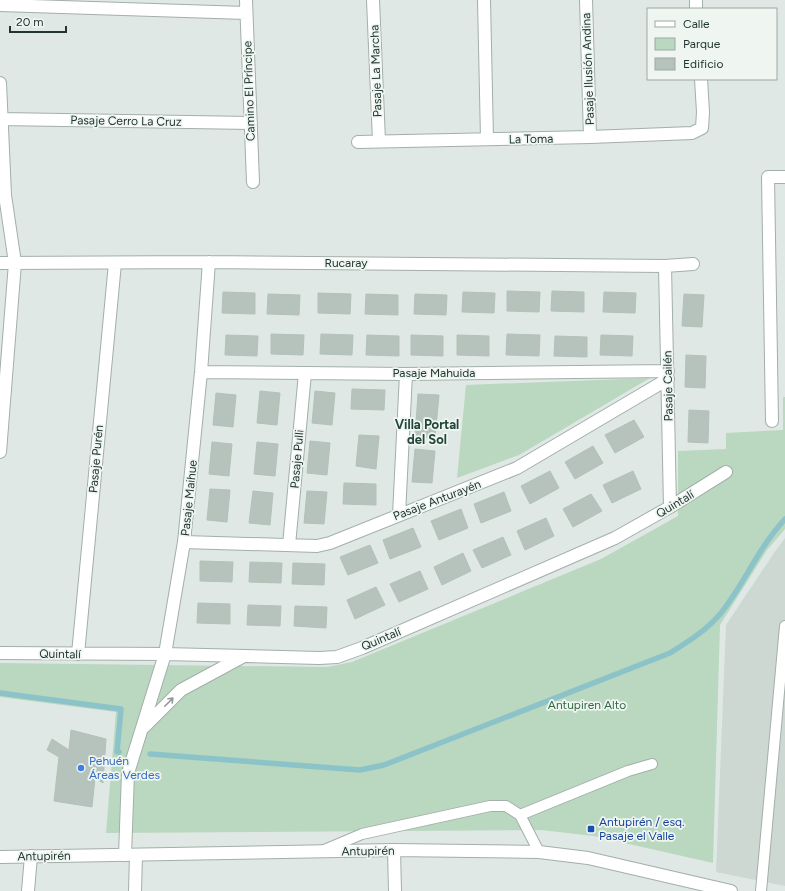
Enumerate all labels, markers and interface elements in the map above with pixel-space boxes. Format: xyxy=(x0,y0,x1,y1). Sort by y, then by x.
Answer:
scale bar xyxy=(10,8,66,34)
legend xyxy=(647,8,777,80)
street label: Pasaje Ilusión Andina xyxy=(579,13,597,125)
text: 20 m xyxy=(16,15,44,29)
text: Calle xyxy=(683,17,710,31)
street label: Pasaje La Marcha xyxy=(367,25,385,117)
text: Parque xyxy=(683,37,721,51)
street label: Camino El Príncipe xyxy=(240,40,258,141)
text: Edificio xyxy=(683,57,723,71)
street label: Pasaje Cerro La Cruz xyxy=(70,113,182,129)
street label: La Toma xyxy=(509,132,553,146)
street label: Rucaray xyxy=(324,256,368,270)
street label: Pasaje Cailén xyxy=(660,350,676,422)
street label: Pasaje Mahuida xyxy=(392,366,476,380)
district label: Villa Portal del Sol xyxy=(395,417,459,447)
street label: Pasaje Purén xyxy=(86,424,106,494)
street label: Pasaje Pulli xyxy=(287,429,307,489)
street label: Pasaje Maihue xyxy=(178,459,200,537)
street label: Pasaje Anturayén xyxy=(391,477,483,523)
street label: Quintalí xyxy=(654,487,697,521)
street label: Quintalí xyxy=(359,624,404,654)
street label: Quintalí xyxy=(39,647,82,661)
one-way arrow xyxy=(164,697,174,707)
park label: Antupiren Alto xyxy=(548,698,626,712)
place label: Pehuén Áreas Verdes xyxy=(89,754,160,782)
marker: Pehuén Áreas Verdes xyxy=(76,763,86,773)
place label: Antupirén / esq. Pasaje el Valle xyxy=(599,815,684,843)
marker: Antupirén / esq. Pasaje el Valle xyxy=(586,824,596,834)
street label: Antupirén xyxy=(341,844,395,858)
street label: Antupirén xyxy=(17,849,71,863)

